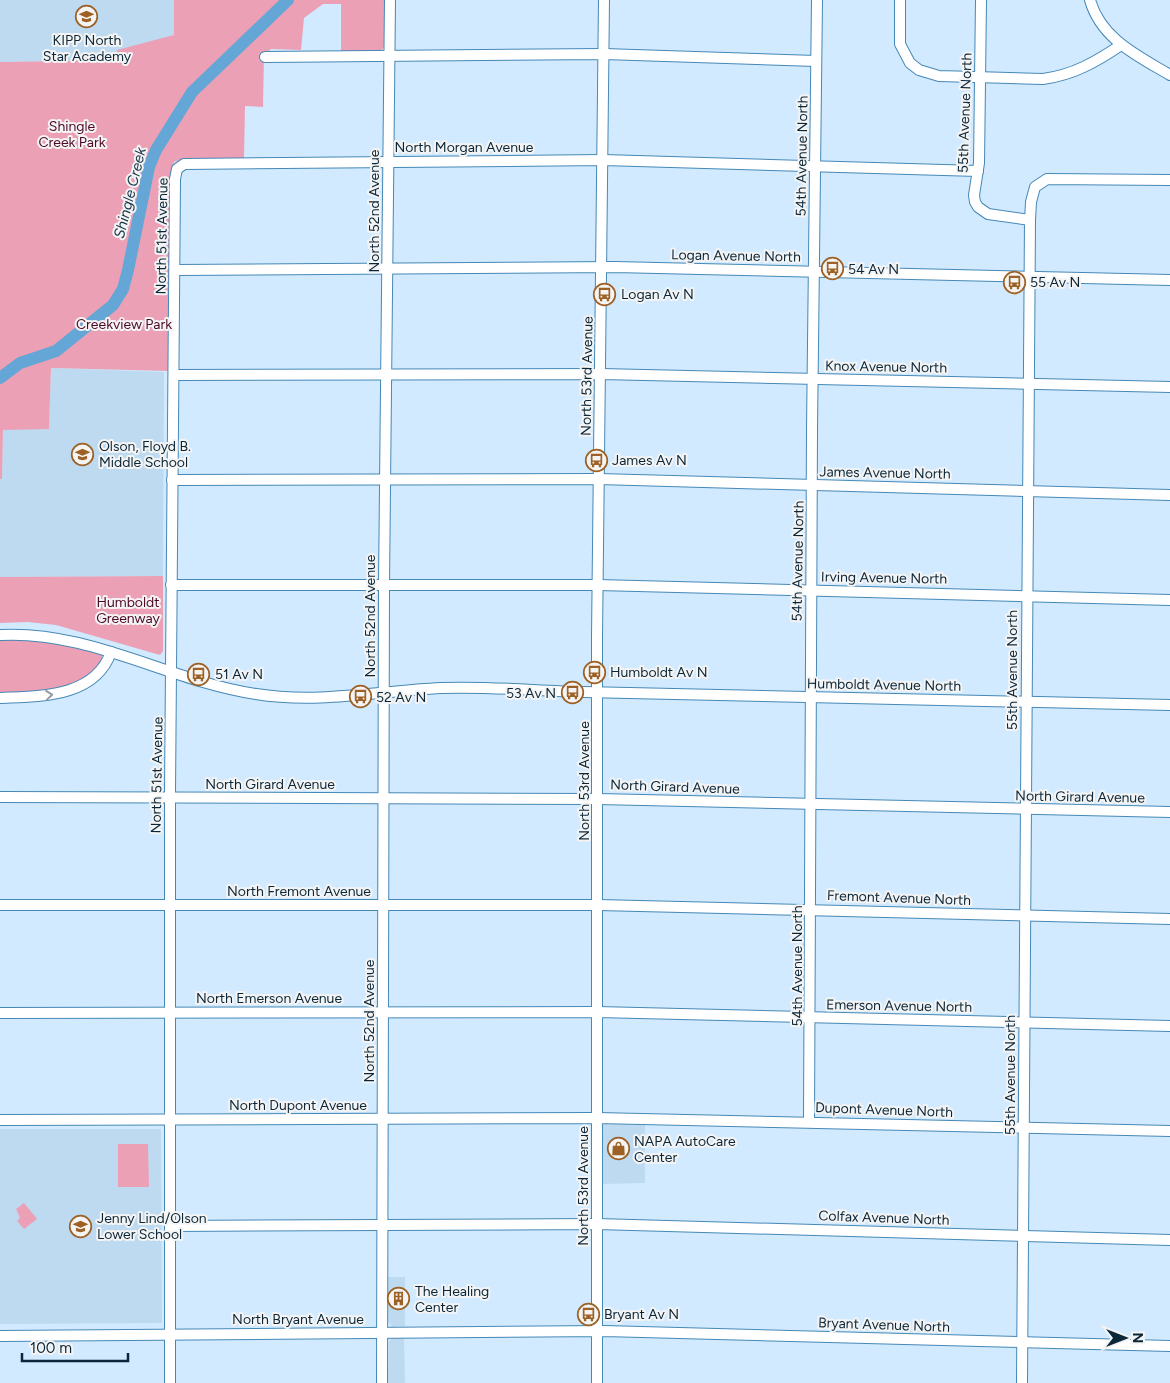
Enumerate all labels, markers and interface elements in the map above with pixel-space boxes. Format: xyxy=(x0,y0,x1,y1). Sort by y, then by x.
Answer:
school or university icon: KIPP North Star Academy xyxy=(75,5,99,29)
place label: KIPP North Star Academy xyxy=(43,32,132,65)
street label: 55th Avenue North xyxy=(954,52,976,173)
street label: 54th Avenue North xyxy=(792,95,812,217)
park label: Shingle Creek Park xyxy=(39,118,106,151)
street label: North Morgan Avenue xyxy=(395,139,534,156)
water label: Shingle Creek xyxy=(110,145,150,240)
street label: North 52nd Avenue xyxy=(366,149,383,272)
street label: North 51st Avenue xyxy=(152,177,172,294)
street label: Logan Avenue North xyxy=(671,246,801,266)
bus stop icon: 54 Av N xyxy=(820,257,844,281)
place label: 54 Av N xyxy=(848,261,899,278)
bus stop icon: 55 Av N xyxy=(1002,270,1026,294)
place label: 55 Av N xyxy=(1030,274,1080,291)
bus stop icon: Logan Av N xyxy=(593,282,617,306)
place label: Logan Av N xyxy=(621,286,694,303)
park label: Creekview Park xyxy=(76,316,172,333)
street label: North 53rd Avenue xyxy=(577,316,597,436)
street label: Knox Avenue North xyxy=(825,357,947,377)
place label: Olson, Floyd B. Middle School xyxy=(99,438,191,471)
school or university icon: Olson, Floyd B. Middle School xyxy=(71,442,95,466)
bus stop icon: James Av N xyxy=(584,448,608,472)
place label: James Av N xyxy=(612,452,687,469)
street label: James Avenue North xyxy=(819,463,951,483)
street label: 54th Avenue North xyxy=(788,500,808,622)
street label: North 52nd Avenue xyxy=(362,554,379,677)
street label: Irving Avenue North xyxy=(821,568,947,588)
park label: Humboldt Greenway xyxy=(96,594,160,627)
street label: 55th Avenue North xyxy=(1004,610,1021,730)
bus stop icon: Humboldt Av N xyxy=(582,660,606,684)
bus stop icon: 51 Av N xyxy=(187,662,211,686)
place label: Humboldt Av N xyxy=(610,664,708,681)
place label: 51 Av N xyxy=(215,666,263,683)
street label: Humboldt Avenue North xyxy=(807,675,961,695)
bus stop icon: 53 Av N xyxy=(560,681,584,705)
bus stop icon: 52 Av N xyxy=(348,685,372,709)
place label: 53 Av N xyxy=(506,685,556,702)
place label: 52 Av N xyxy=(376,689,426,706)
one-way arrow xyxy=(45,690,53,701)
street label: North 51st Avenue xyxy=(147,716,167,833)
street label: North 53rd Avenue xyxy=(576,721,593,841)
street label: North Girard Avenue xyxy=(205,776,335,793)
street label: North Girard Avenue xyxy=(610,776,740,798)
street label: North Girard Avenue xyxy=(1015,787,1145,807)
street label: North Fremont Avenue xyxy=(227,883,371,900)
street label: Fremont Avenue North xyxy=(827,887,971,909)
street label: 54th Avenue North xyxy=(789,905,806,1026)
street label: North 52nd Avenue xyxy=(361,959,378,1082)
street label: North Emerson Avenue xyxy=(196,990,342,1007)
street label: Emerson Avenue North xyxy=(826,996,972,1016)
street label: 55th Avenue North xyxy=(1002,1015,1019,1135)
street label: North Dupont Avenue xyxy=(229,1097,367,1114)
street label: Dupont Avenue North xyxy=(815,1099,953,1121)
street label: North 53rd Avenue xyxy=(575,1126,592,1246)
place label: NAPA AutoCare Center xyxy=(634,1133,736,1166)
shop icon: NAPA AutoCare Center xyxy=(606,1137,630,1161)
street label: Colfax Avenue North xyxy=(818,1207,950,1229)
place label: Jenny Lind/Olson Lower School xyxy=(97,1210,207,1243)
school or university icon: Jenny Lind/Olson Lower School xyxy=(69,1214,93,1238)
place label: The Healing Center xyxy=(415,1283,489,1316)
building icon: The Healing Center xyxy=(387,1287,411,1311)
bus stop icon: Bryant Av N xyxy=(576,1302,600,1326)
place label: Bryant Av N xyxy=(604,1306,679,1323)
street label: North Bryant Avenue xyxy=(232,1311,364,1328)
north arrow xyxy=(1100,1313,1150,1363)
street label: Bryant Avenue North xyxy=(818,1314,950,1336)
scale bar xyxy=(22,1330,129,1362)
text: N xyxy=(1129,1333,1146,1343)
text: 100 m xyxy=(30,1339,72,1357)

